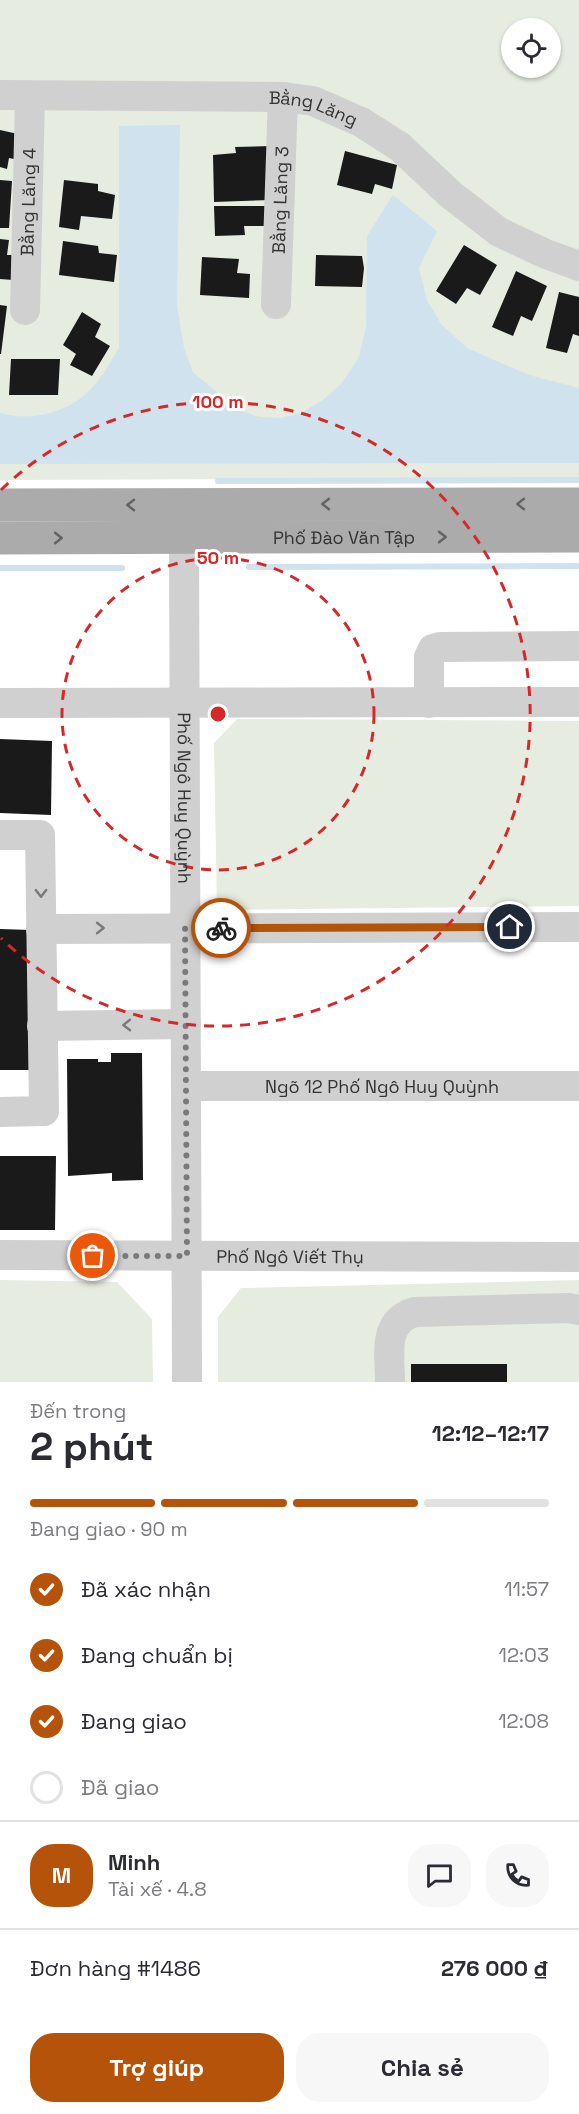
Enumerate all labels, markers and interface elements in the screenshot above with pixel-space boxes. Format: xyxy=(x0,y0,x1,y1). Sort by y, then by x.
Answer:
map controls xyxy=(501,18,561,78)
button: locate xyxy=(501,18,561,78)
street label: Bằng Lăng xyxy=(269,85,361,131)
street label: Bằng Lăng 3 xyxy=(266,146,293,254)
street label: Bằng Lăng 4 xyxy=(15,148,40,256)
text: 100 m xyxy=(192,390,244,413)
one-way arrow xyxy=(321,498,330,511)
one-way arrow xyxy=(516,498,525,510)
one-way arrow xyxy=(126,499,135,511)
street label: Phố Đào Văn Tập xyxy=(273,525,415,549)
one-way arrow xyxy=(438,531,447,543)
one-way arrow xyxy=(54,532,63,544)
text: 50 m xyxy=(197,546,239,569)
centre of rings xyxy=(208,704,228,724)
street label: Phố Ngô Huy Quỳnh xyxy=(173,712,197,884)
one-way arrow xyxy=(34,888,47,897)
courier xyxy=(191,898,251,958)
pin xyxy=(484,901,535,952)
icon: home xyxy=(493,910,526,943)
icon: bike xyxy=(205,912,238,945)
one-way arrow xyxy=(95,922,104,934)
one-way arrow xyxy=(123,1019,132,1031)
street label: Ngõ 12 Phố Ngô Huy Quỳnh xyxy=(265,1075,499,1098)
pin xyxy=(67,1230,118,1281)
icon: bag xyxy=(76,1239,109,1272)
street label: Phố Ngô Viết Thụ xyxy=(216,1244,364,1268)
text: Đến trong xyxy=(30,1398,126,1424)
text: 12:12–12:17 xyxy=(432,1419,549,1447)
text: 2 phút xyxy=(30,1422,153,1471)
text: Đang giao · 90 m xyxy=(30,1516,188,1542)
icon: check xyxy=(30,1573,63,1606)
text: Đã xác nhận xyxy=(81,1575,211,1603)
text: 11:57 xyxy=(504,1576,549,1602)
icon: check xyxy=(30,1639,63,1672)
text: Đang chuẩn bị xyxy=(81,1641,233,1669)
text: 12:03 xyxy=(499,1642,549,1668)
icon: check xyxy=(30,1705,63,1738)
text: Đang giao xyxy=(81,1707,187,1735)
text: 12:08 xyxy=(498,1708,549,1734)
text: Đã giao xyxy=(81,1773,159,1801)
button: chat xyxy=(408,1844,471,1907)
button: phone xyxy=(486,1844,549,1907)
text: Minh xyxy=(108,1848,160,1876)
text: M xyxy=(52,1861,71,1889)
text: Tài xế · 4.8 xyxy=(108,1876,207,1902)
text: Đơn hàng #1486 xyxy=(30,1954,201,1982)
text: 276 000 ₫ xyxy=(441,1954,549,1982)
button: Trợ giúp xyxy=(30,2033,284,2102)
button: Chia sẻ xyxy=(296,2033,549,2102)

